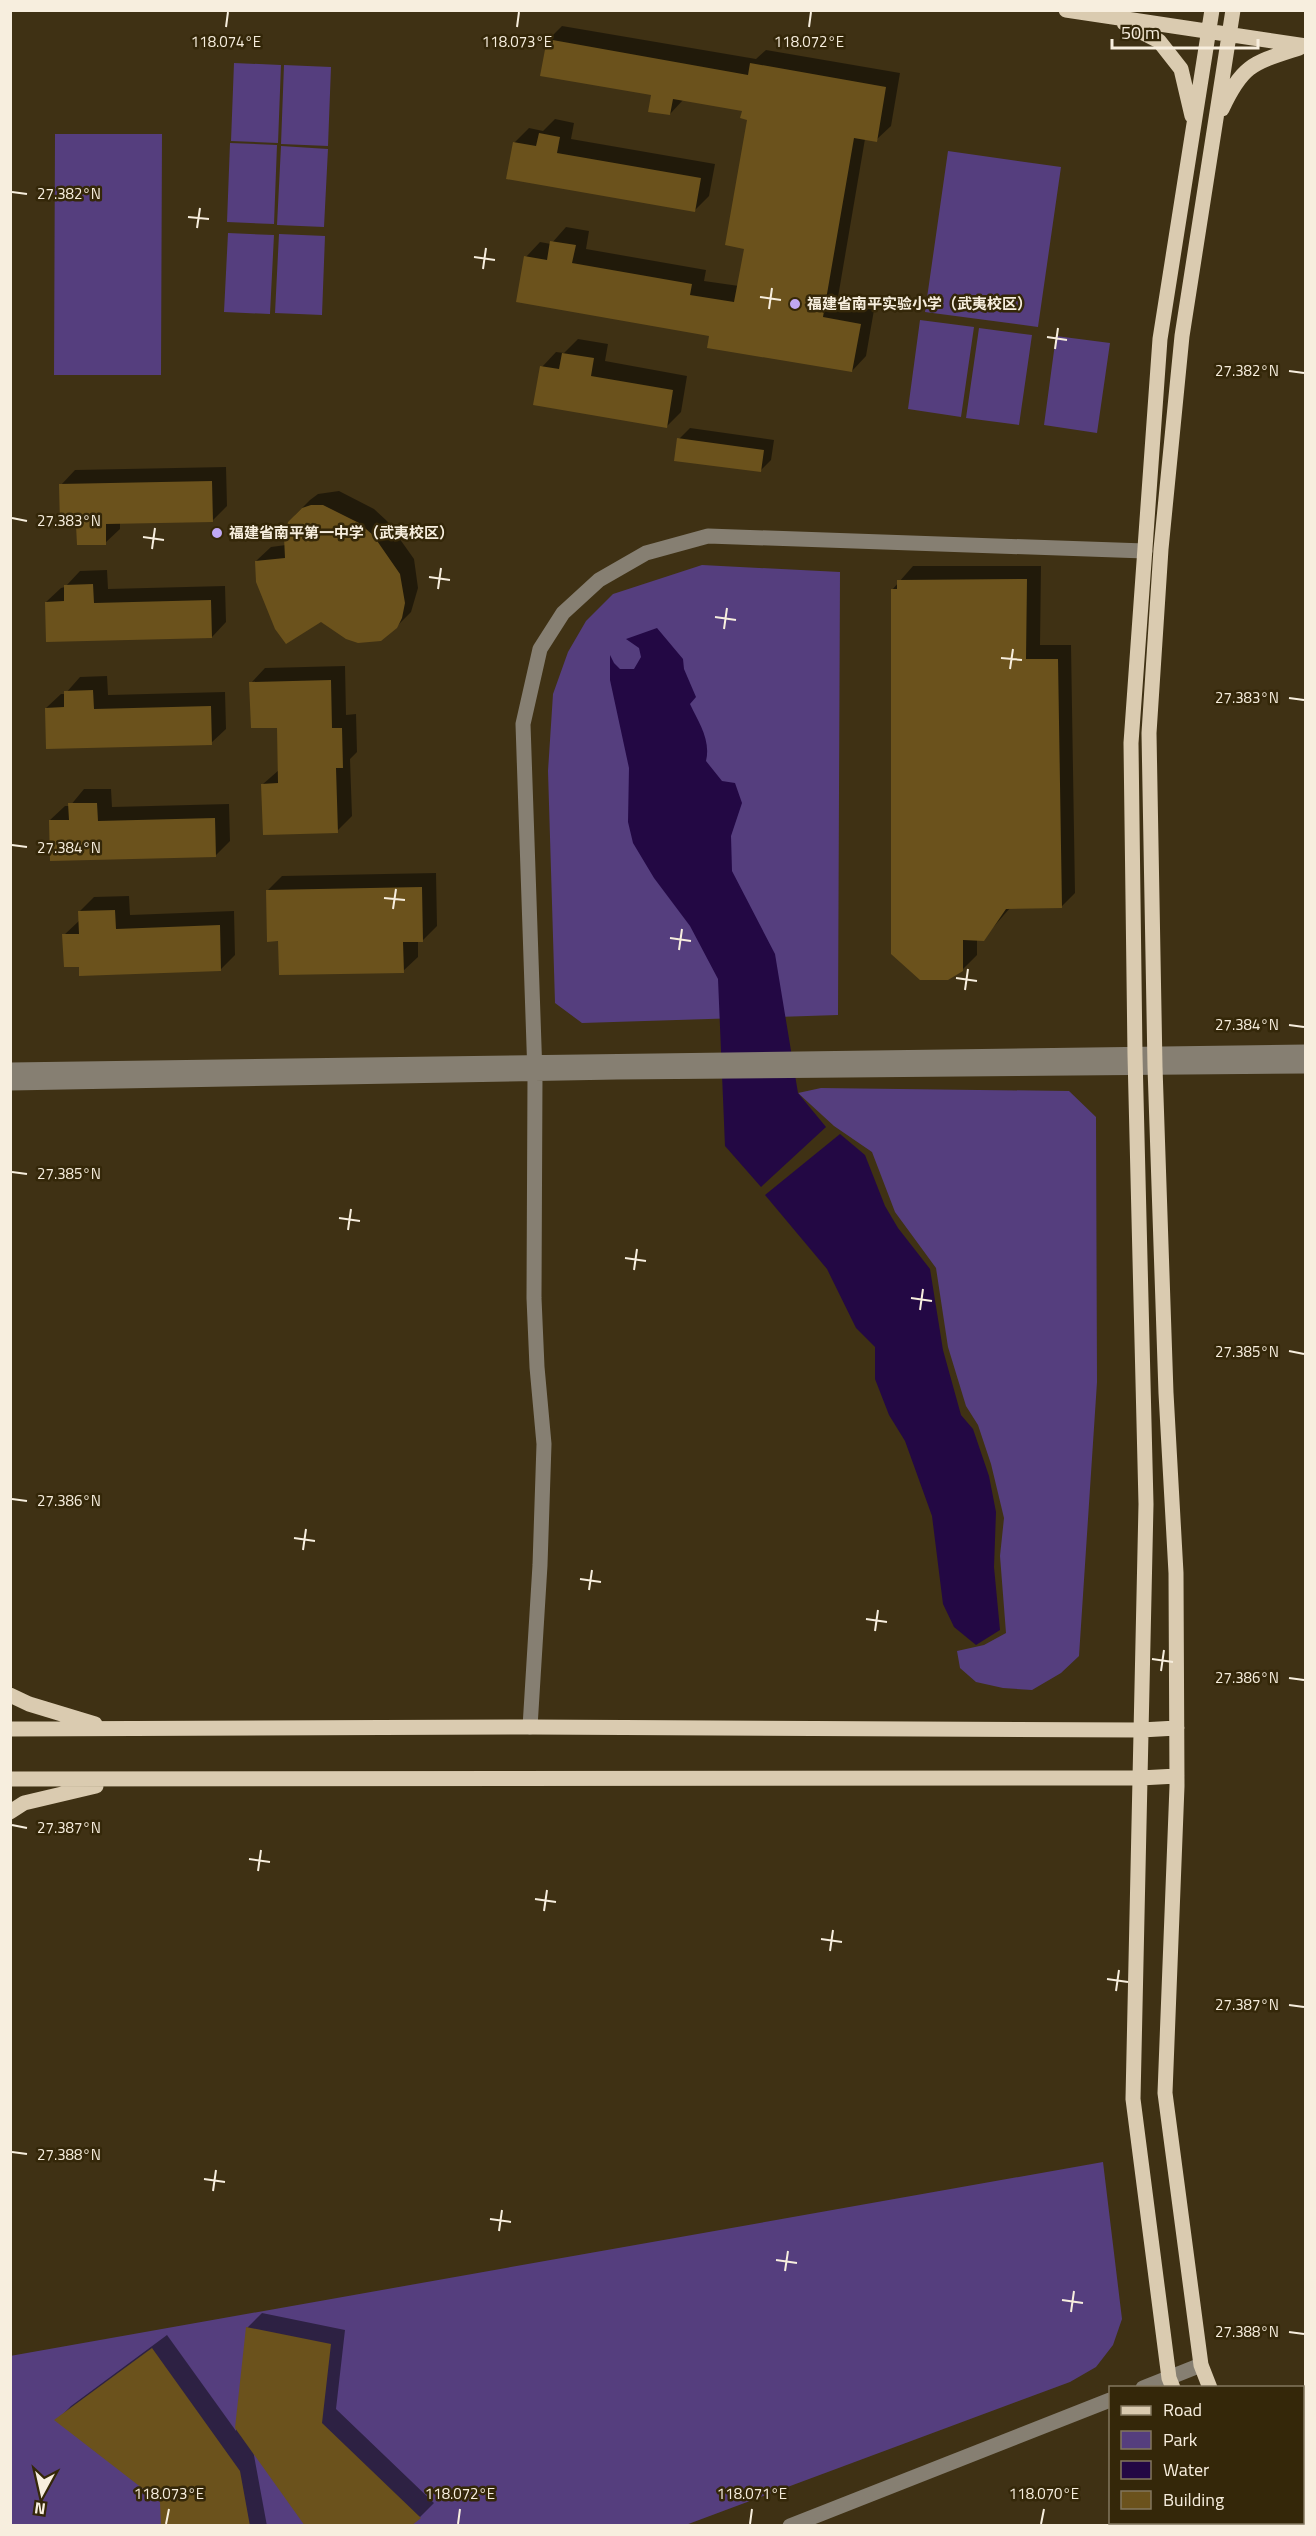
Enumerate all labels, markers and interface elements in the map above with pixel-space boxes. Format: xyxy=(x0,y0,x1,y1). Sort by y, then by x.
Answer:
scale bar xyxy=(1112,12,1258,50)
text: 50 m xyxy=(1121,19,1160,46)
text: 118.074°E xyxy=(191,30,261,53)
text: 118.073°E xyxy=(482,30,552,53)
text: 118.072°E xyxy=(774,30,844,53)
text: 27.382°N xyxy=(37,182,101,205)
place label: 福建省南平实验小学（武夷校区） xyxy=(807,292,1032,315)
marker: 福建省南平实验小学（武夷校区） xyxy=(788,297,802,311)
text: 27.382°N xyxy=(1215,359,1279,382)
text: 27.383°N xyxy=(37,509,101,532)
place label: 福建省南平第一中学（武夷校区） xyxy=(229,521,454,544)
marker: 福建省南平第一中学（武夷校区） xyxy=(210,526,224,540)
text: 27.383°N xyxy=(1215,686,1279,709)
text: 27.384°N xyxy=(37,836,101,859)
text: 27.384°N xyxy=(1215,1013,1279,1036)
text: 27.385°N xyxy=(37,1162,101,1185)
text: 27.385°N xyxy=(1215,1340,1279,1363)
text: 27.386°N xyxy=(37,1489,101,1512)
text: 27.386°N xyxy=(1215,1666,1279,1689)
text: 27.387°N xyxy=(37,1816,101,1839)
text: 27.387°N xyxy=(1215,1993,1279,2016)
text: 27.388°N xyxy=(37,2143,101,2166)
text: 27.388°N xyxy=(1215,2320,1279,2343)
legend xyxy=(1109,2386,1304,2524)
text: Road xyxy=(1163,2396,1202,2423)
text: Park xyxy=(1163,2426,1198,2453)
text: Water xyxy=(1163,2456,1209,2483)
north arrow xyxy=(12,2464,72,2524)
text: 118.073°E xyxy=(134,2482,204,2505)
text: 118.072°E xyxy=(425,2482,495,2505)
text: 118.071°E xyxy=(717,2482,787,2505)
text: 118.070°E xyxy=(1009,2482,1079,2505)
text: Building xyxy=(1163,2486,1224,2513)
text: N xyxy=(33,2496,47,2522)

